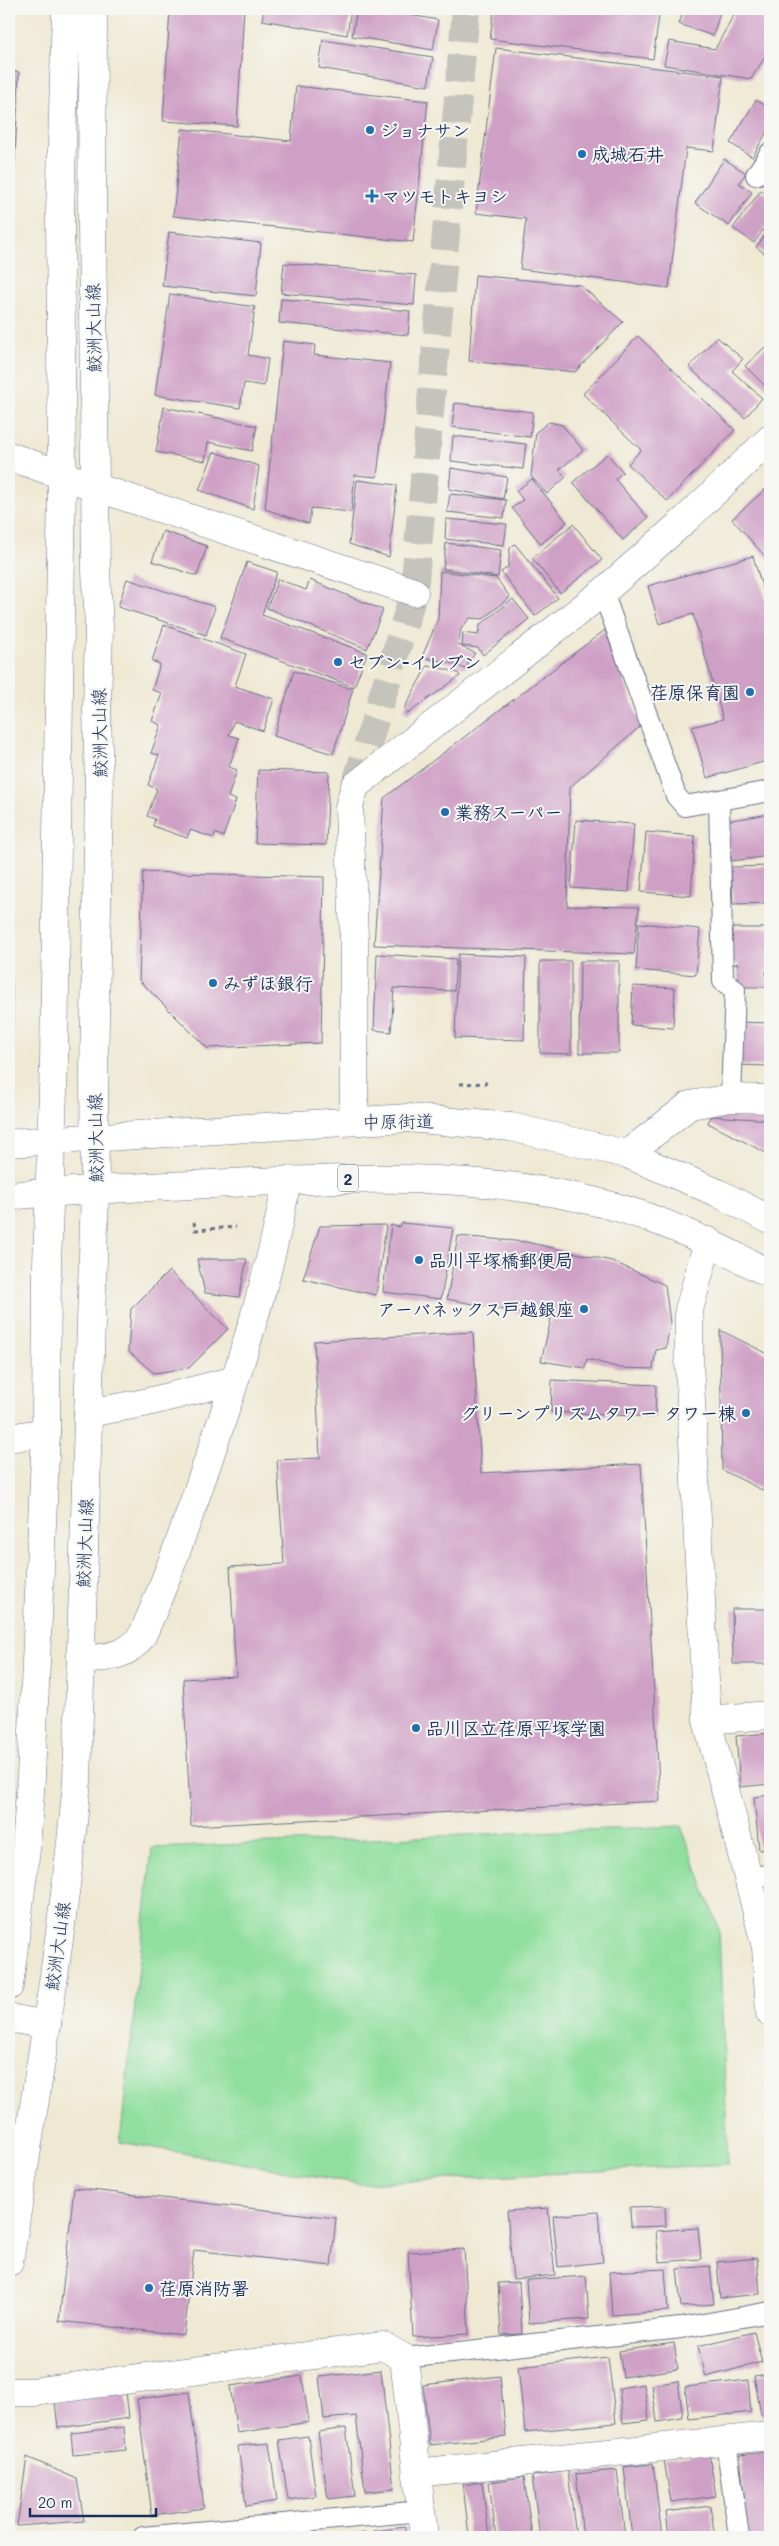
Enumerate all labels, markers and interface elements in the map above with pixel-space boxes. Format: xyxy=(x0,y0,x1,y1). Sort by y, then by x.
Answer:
place label: ジョナサン xyxy=(380,118,470,142)
marker: ジョナサン xyxy=(364,124,376,136)
place label: 成城石井 xyxy=(592,142,664,166)
marker: 成城石井 xyxy=(576,148,588,160)
place label: マツモトキヨシ xyxy=(382,184,508,208)
marker: マツモトキヨシ xyxy=(366,190,378,202)
street label: 鮫洲大山線 xyxy=(80,283,106,373)
place label: セブン-イレブン xyxy=(348,650,482,674)
marker: セブン-イレブン xyxy=(332,656,344,668)
place label: 荏原保育園 xyxy=(650,680,740,704)
marker: 荏原保育園 xyxy=(744,686,756,698)
street label: 鮫洲大山線 xyxy=(86,688,112,778)
place label: 業務スーパー xyxy=(455,800,562,824)
marker: 業務スーパー xyxy=(439,806,451,818)
place label: みずほ銀行 xyxy=(223,971,313,995)
marker: みずほ銀行 xyxy=(207,977,219,989)
street label: 鮫洲大山線 xyxy=(82,1093,108,1183)
street label: 中原街道 xyxy=(362,1108,434,1134)
road number: 2 xyxy=(338,1164,358,1192)
place label: 品川平塚橋郵便局 xyxy=(429,1248,573,1272)
marker: 品川平塚橋郵便局 xyxy=(413,1254,425,1266)
place label: アーバネックス戸越銀座 xyxy=(377,1297,574,1321)
marker: アーバネックス戸越銀座 xyxy=(578,1303,590,1315)
place label: グリーンプリズムタワー タワー棟 xyxy=(461,1401,736,1425)
marker: グリーンプリズムタワー タワー棟 xyxy=(740,1407,752,1419)
street label: 鮫洲大山線 xyxy=(70,1498,98,1588)
place label: 品川区立荏原平塚学園 xyxy=(426,1716,606,1740)
marker: 品川区立荏原平塚学園 xyxy=(410,1722,422,1734)
street label: 鮫洲大山線 xyxy=(39,1900,75,1992)
place label: 荏原消防署 xyxy=(159,2276,249,2300)
marker: 荏原消防署 xyxy=(143,2282,155,2294)
scale bar xyxy=(30,2486,156,2518)
text: 20 m xyxy=(38,2492,72,2512)

